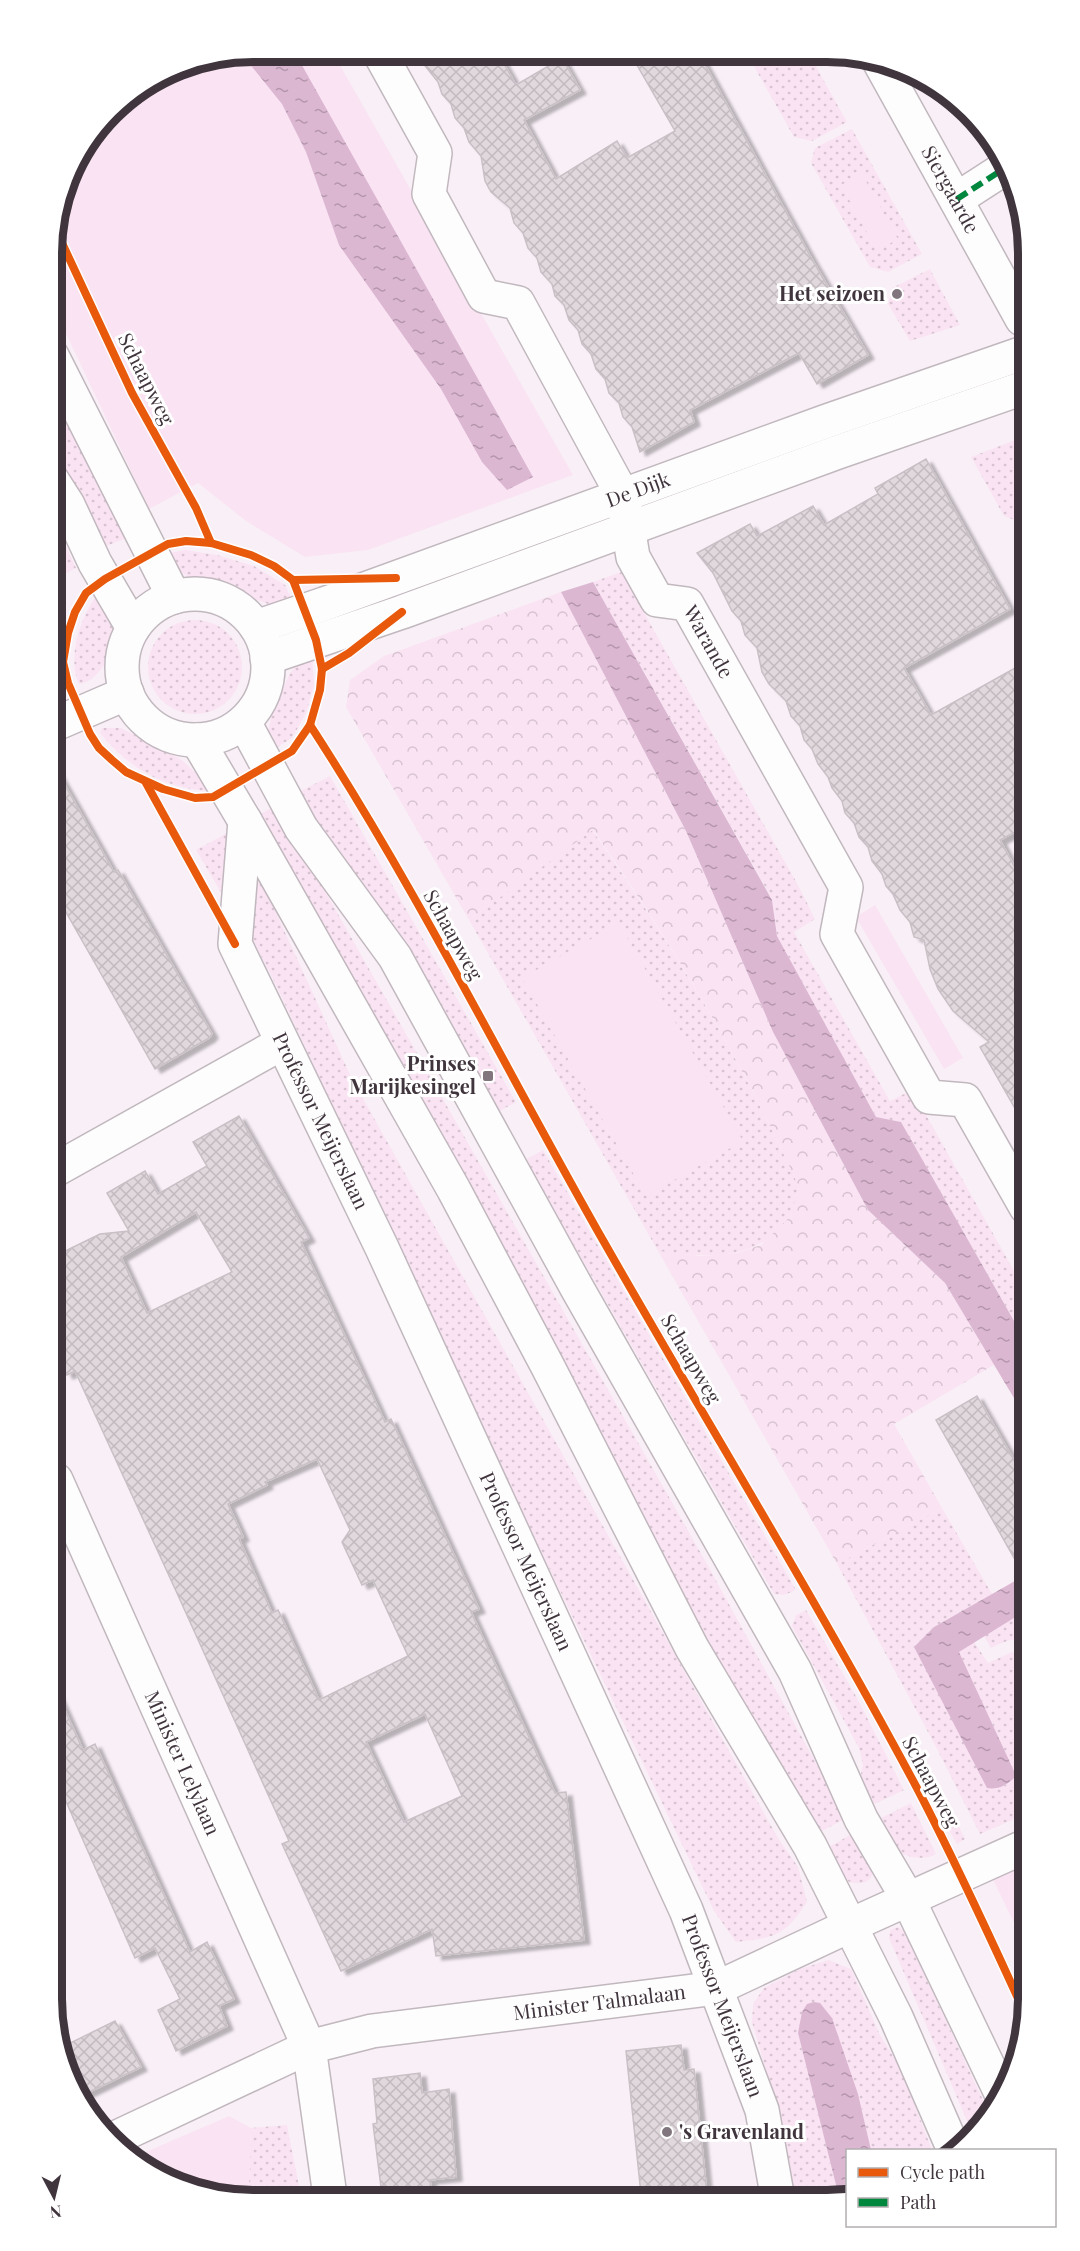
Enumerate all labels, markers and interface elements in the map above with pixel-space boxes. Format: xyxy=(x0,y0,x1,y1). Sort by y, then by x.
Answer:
street label: Siergaarde xyxy=(916,140,987,237)
place label: Het seizoen xyxy=(779,279,886,306)
marker: Het seizoen xyxy=(890,287,904,301)
street label: Schaapweg xyxy=(113,328,182,429)
street label: De Dijk xyxy=(602,464,673,512)
street label: Warande xyxy=(678,599,741,682)
street label: Schaapweg xyxy=(418,884,490,985)
street label: Professor Meijerslaan xyxy=(268,1027,376,1214)
place label: Prinses Marijkesingel xyxy=(350,1049,476,1099)
marker: Prinses Marijkesingel xyxy=(481,1069,495,1083)
street label: Schaapweg xyxy=(656,1308,729,1409)
street label: Professor Meijerslaan xyxy=(475,1467,580,1655)
street label: Minister Lelylaan xyxy=(140,1686,228,1839)
street label: Schaapweg xyxy=(897,1731,968,1832)
street label: Professor Meijerslaan xyxy=(677,1910,771,2101)
street label: Minister Talmalaan xyxy=(512,1977,687,2025)
place label: 's Gravenland xyxy=(679,2117,804,2144)
marker: 's Gravenland xyxy=(660,2125,674,2139)
legend xyxy=(846,2149,1056,2227)
text: Cycle path xyxy=(900,2160,985,2184)
north arrow xyxy=(24,2167,84,2227)
text: Path xyxy=(900,2190,937,2214)
text: N xyxy=(48,2201,63,2224)

